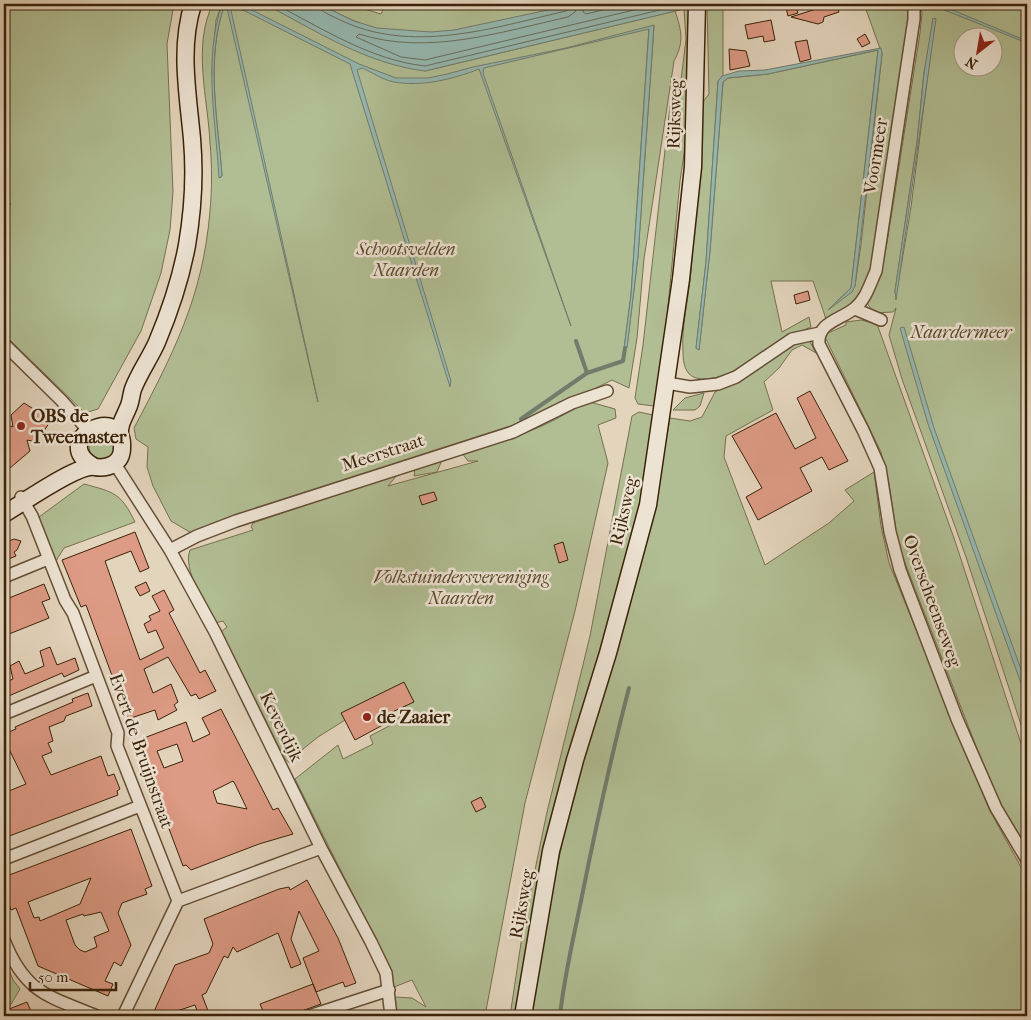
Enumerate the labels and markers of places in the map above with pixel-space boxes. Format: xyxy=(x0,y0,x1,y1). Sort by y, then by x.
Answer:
place label: OBS de Tweemaster xyxy=(30,406,127,448)
marker: OBS de Tweemaster xyxy=(15,420,27,432)
place label: de Zaaier xyxy=(377,707,450,728)
marker: de Zaaier xyxy=(361,711,373,723)

